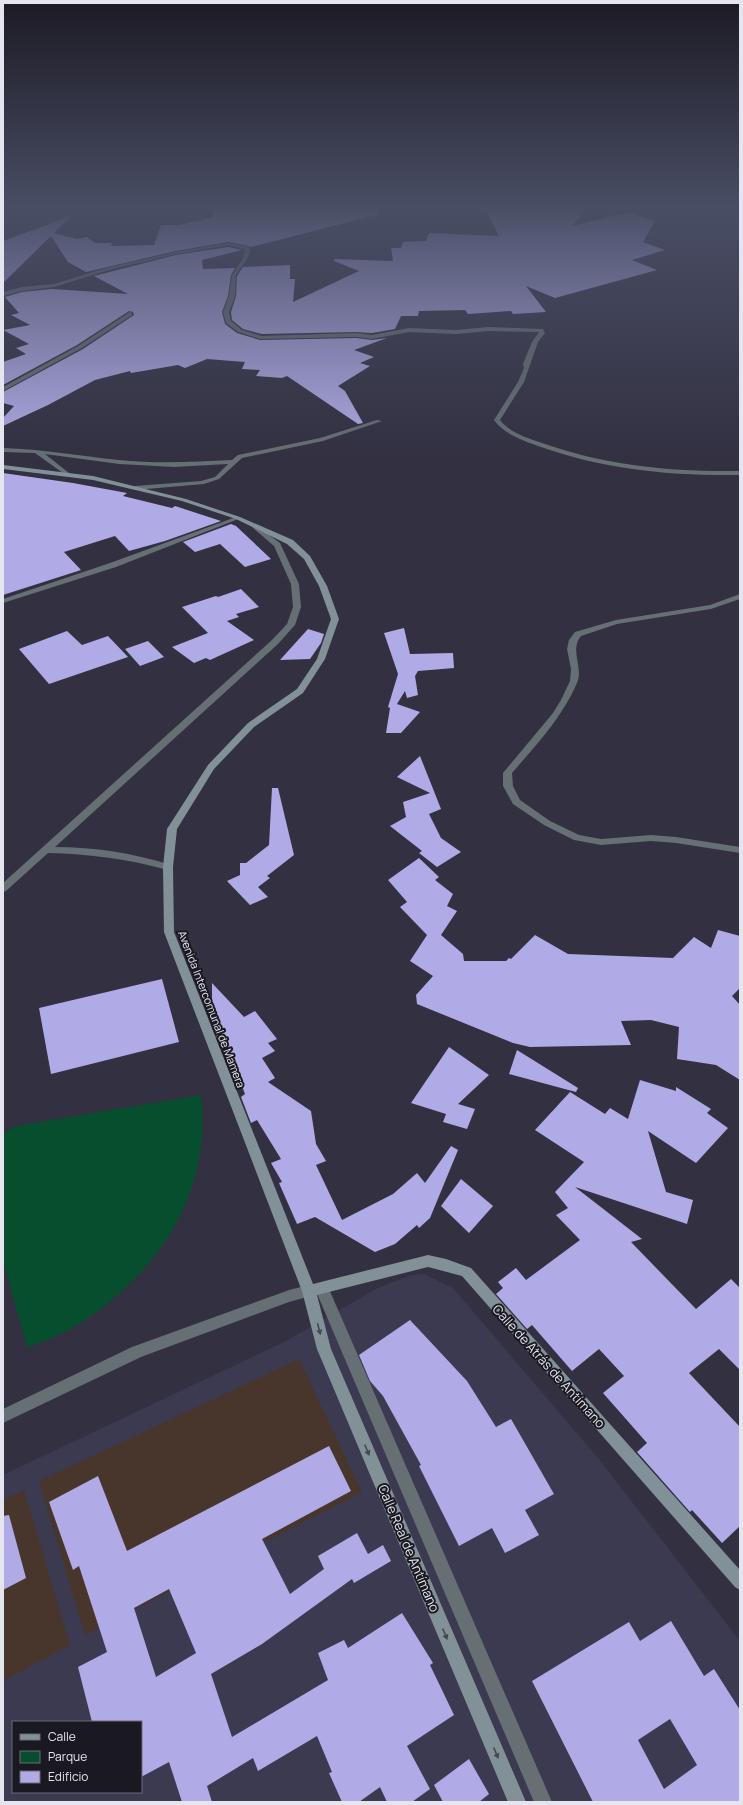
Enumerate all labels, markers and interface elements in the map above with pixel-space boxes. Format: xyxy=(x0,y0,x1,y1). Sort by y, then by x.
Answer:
street label: Avenida Intercomunal de Mamera xyxy=(175,928,249,1090)
street label: Calle de Atrás de Antímano xyxy=(489,1300,610,1432)
one-way arrow xyxy=(316,1323,322,1335)
one-way arrow xyxy=(364,1444,370,1456)
street label: Calle Real de Antímano xyxy=(374,1481,444,1615)
one-way arrow xyxy=(442,1628,448,1639)
legend xyxy=(12,1721,142,1793)
text: Calle xyxy=(48,1728,76,1745)
text: Parque xyxy=(48,1748,87,1765)
one-way arrow xyxy=(493,1748,499,1759)
text: Edificio xyxy=(48,1768,88,1785)

